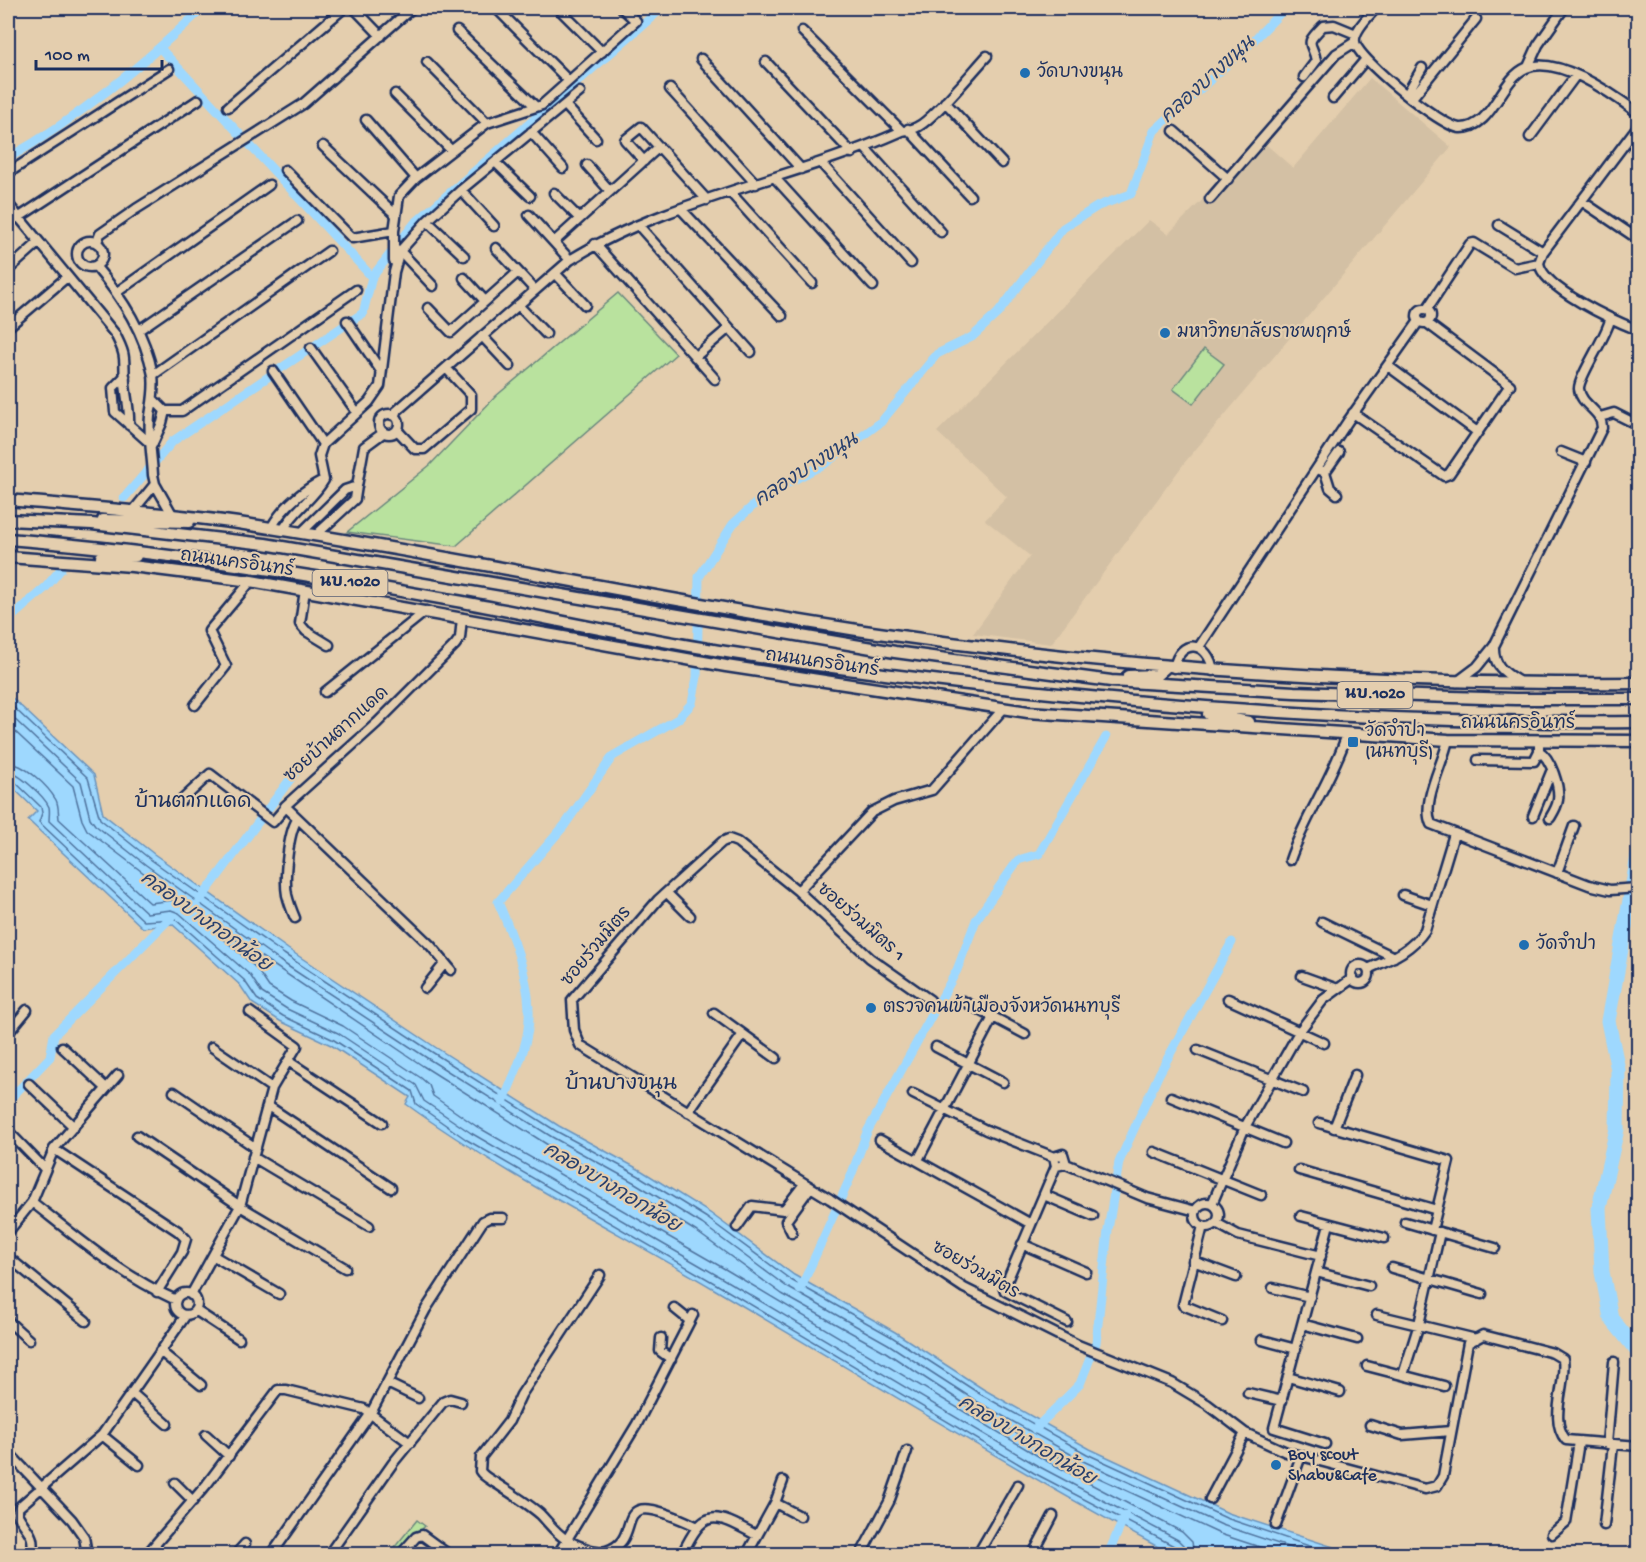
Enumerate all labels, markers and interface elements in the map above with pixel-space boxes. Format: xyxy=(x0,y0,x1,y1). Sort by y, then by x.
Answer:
water label: คลองบางขนุน xyxy=(1157,32,1262,129)
scale bar xyxy=(36,33,162,71)
text: 100 m xyxy=(44,46,90,67)
place label: วัดบางขนุน xyxy=(1037,60,1123,85)
marker: วัดบางขนุน xyxy=(1018,66,1032,80)
place label: มหาวิทยาลัยราชพฤกษ์ xyxy=(1177,318,1351,344)
marker: มหาวิทยาลัยราชพฤกษ์ xyxy=(1158,326,1172,340)
water label: คลองบางขนุน xyxy=(751,428,864,513)
street label: ถนนนครอินทร์ xyxy=(179,541,297,582)
road number: นบ.1020 xyxy=(312,570,388,596)
street label: ถนนนครอินทร์ xyxy=(764,641,882,682)
street label: ซอยบ้านตากแดด xyxy=(278,680,394,787)
road number: นบ.1020 xyxy=(1338,682,1412,708)
street label: ถนนนครอินทร์ xyxy=(1461,709,1576,735)
place label: วัดจำปา (นนทบุรี) xyxy=(1365,718,1433,765)
marker: วัดจำปา (นนทบุรี) xyxy=(1346,735,1360,749)
district label: บ้านตากแดด xyxy=(135,787,251,816)
water label: คลองบางกอกน้อย xyxy=(135,865,279,979)
street label: ซอยร่วมมิตร 1 xyxy=(812,876,911,967)
street label: ซอยร่วมมิตร xyxy=(554,900,636,991)
place label: วัดจําปา xyxy=(1536,931,1596,956)
marker: วัดจําปา xyxy=(1517,938,1531,952)
place label: ตรวจคนเข้าเมืองจังหวัดนนทบุรี xyxy=(883,994,1120,1020)
marker: ตรวจคนเข้าเมืองจังหวัดนนทบุรี xyxy=(864,1001,878,1015)
district label: บ้านบางขนุน xyxy=(565,1069,677,1098)
water label: คลองบางกอกน้อย xyxy=(538,1136,688,1240)
street label: ซอยร่วมมิตร xyxy=(927,1234,1025,1305)
water label: คลองบางกอกน้อย xyxy=(953,1389,1103,1493)
place label: Boy scout Shabu&Cafe xyxy=(1287,1445,1378,1487)
marker: Boy scout Shabu&Cafe xyxy=(1269,1458,1283,1472)

